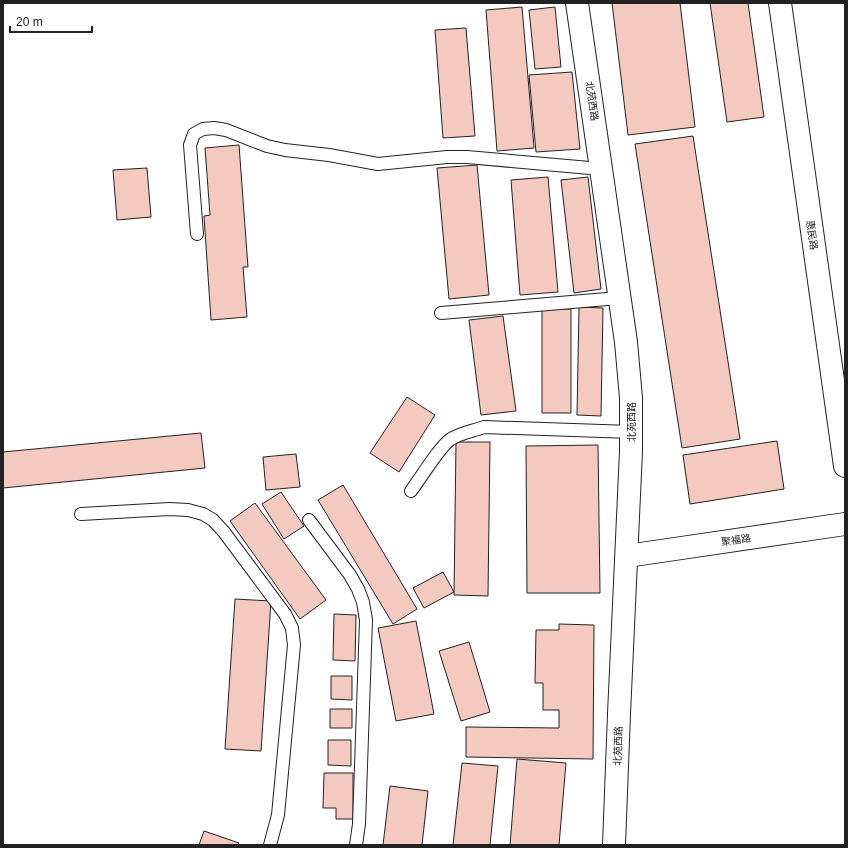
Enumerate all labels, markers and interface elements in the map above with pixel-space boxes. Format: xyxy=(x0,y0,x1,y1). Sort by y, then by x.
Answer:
scale bar xyxy=(10,8,92,34)
text: 20 m xyxy=(16,15,43,29)
street label: 北苑西路 xyxy=(584,80,600,122)
street label: 惠民路 xyxy=(804,219,820,251)
street label: 北苑西路 xyxy=(626,402,637,442)
street label: 聚福路 xyxy=(720,532,752,548)
street label: 北苑西路 xyxy=(612,726,624,766)

